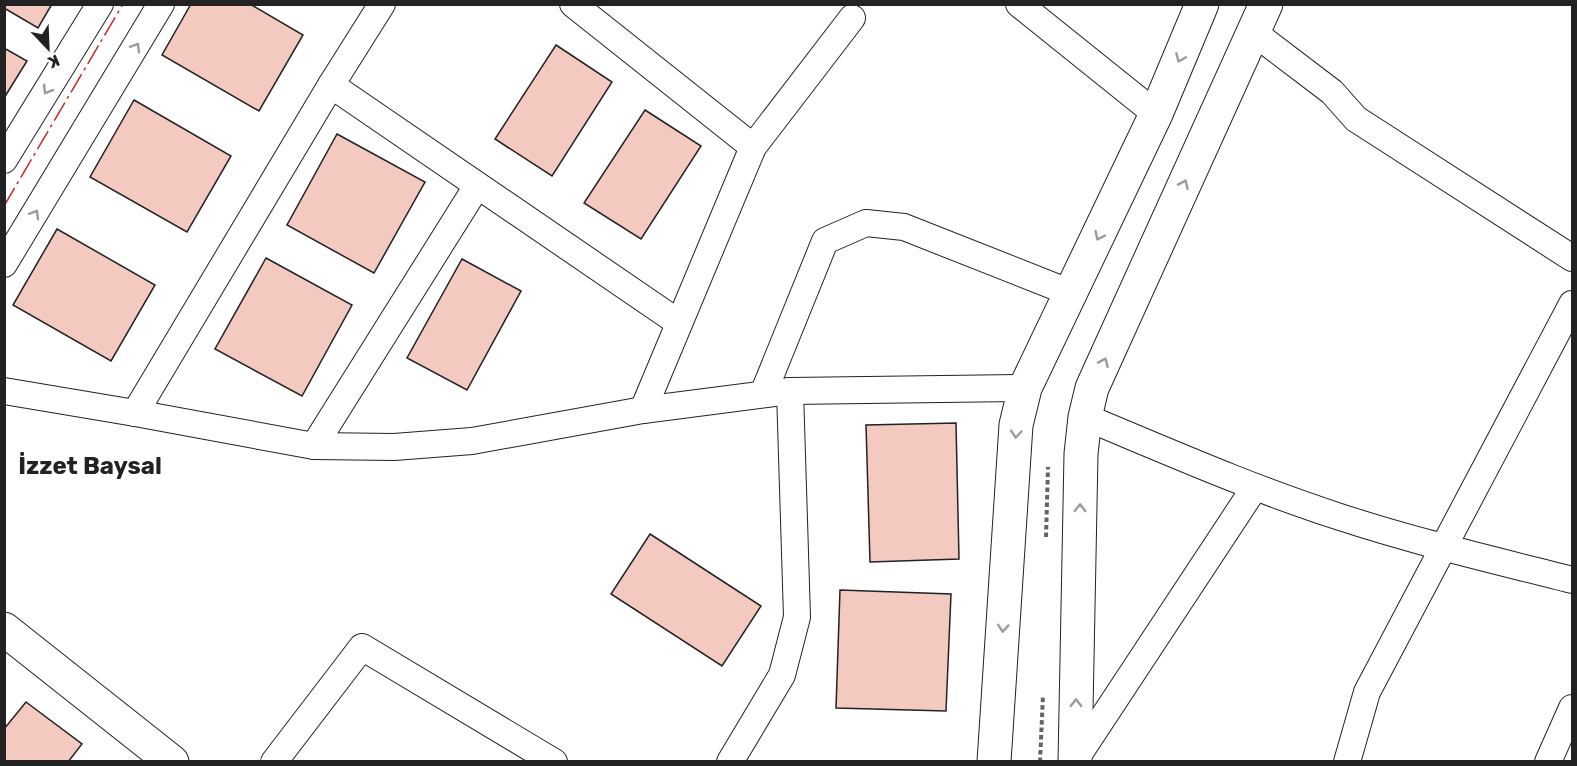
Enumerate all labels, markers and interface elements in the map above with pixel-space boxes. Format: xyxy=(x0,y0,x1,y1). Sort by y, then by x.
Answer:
north arrow xyxy=(18,18,78,78)
one-way arrow xyxy=(128,43,140,53)
text: K xyxy=(45,51,62,72)
one-way arrow xyxy=(1175,52,1187,63)
one-way arrow xyxy=(43,84,55,94)
one-way arrow xyxy=(1177,180,1189,191)
one-way arrow xyxy=(27,210,39,220)
one-way arrow xyxy=(1094,229,1106,240)
one-way arrow xyxy=(1097,357,1109,368)
one-way arrow xyxy=(1010,429,1023,438)
district label: İzzet Baysal xyxy=(18,452,162,480)
one-way arrow xyxy=(1074,504,1086,513)
one-way arrow xyxy=(996,624,1009,633)
one-way arrow xyxy=(1070,699,1083,708)

